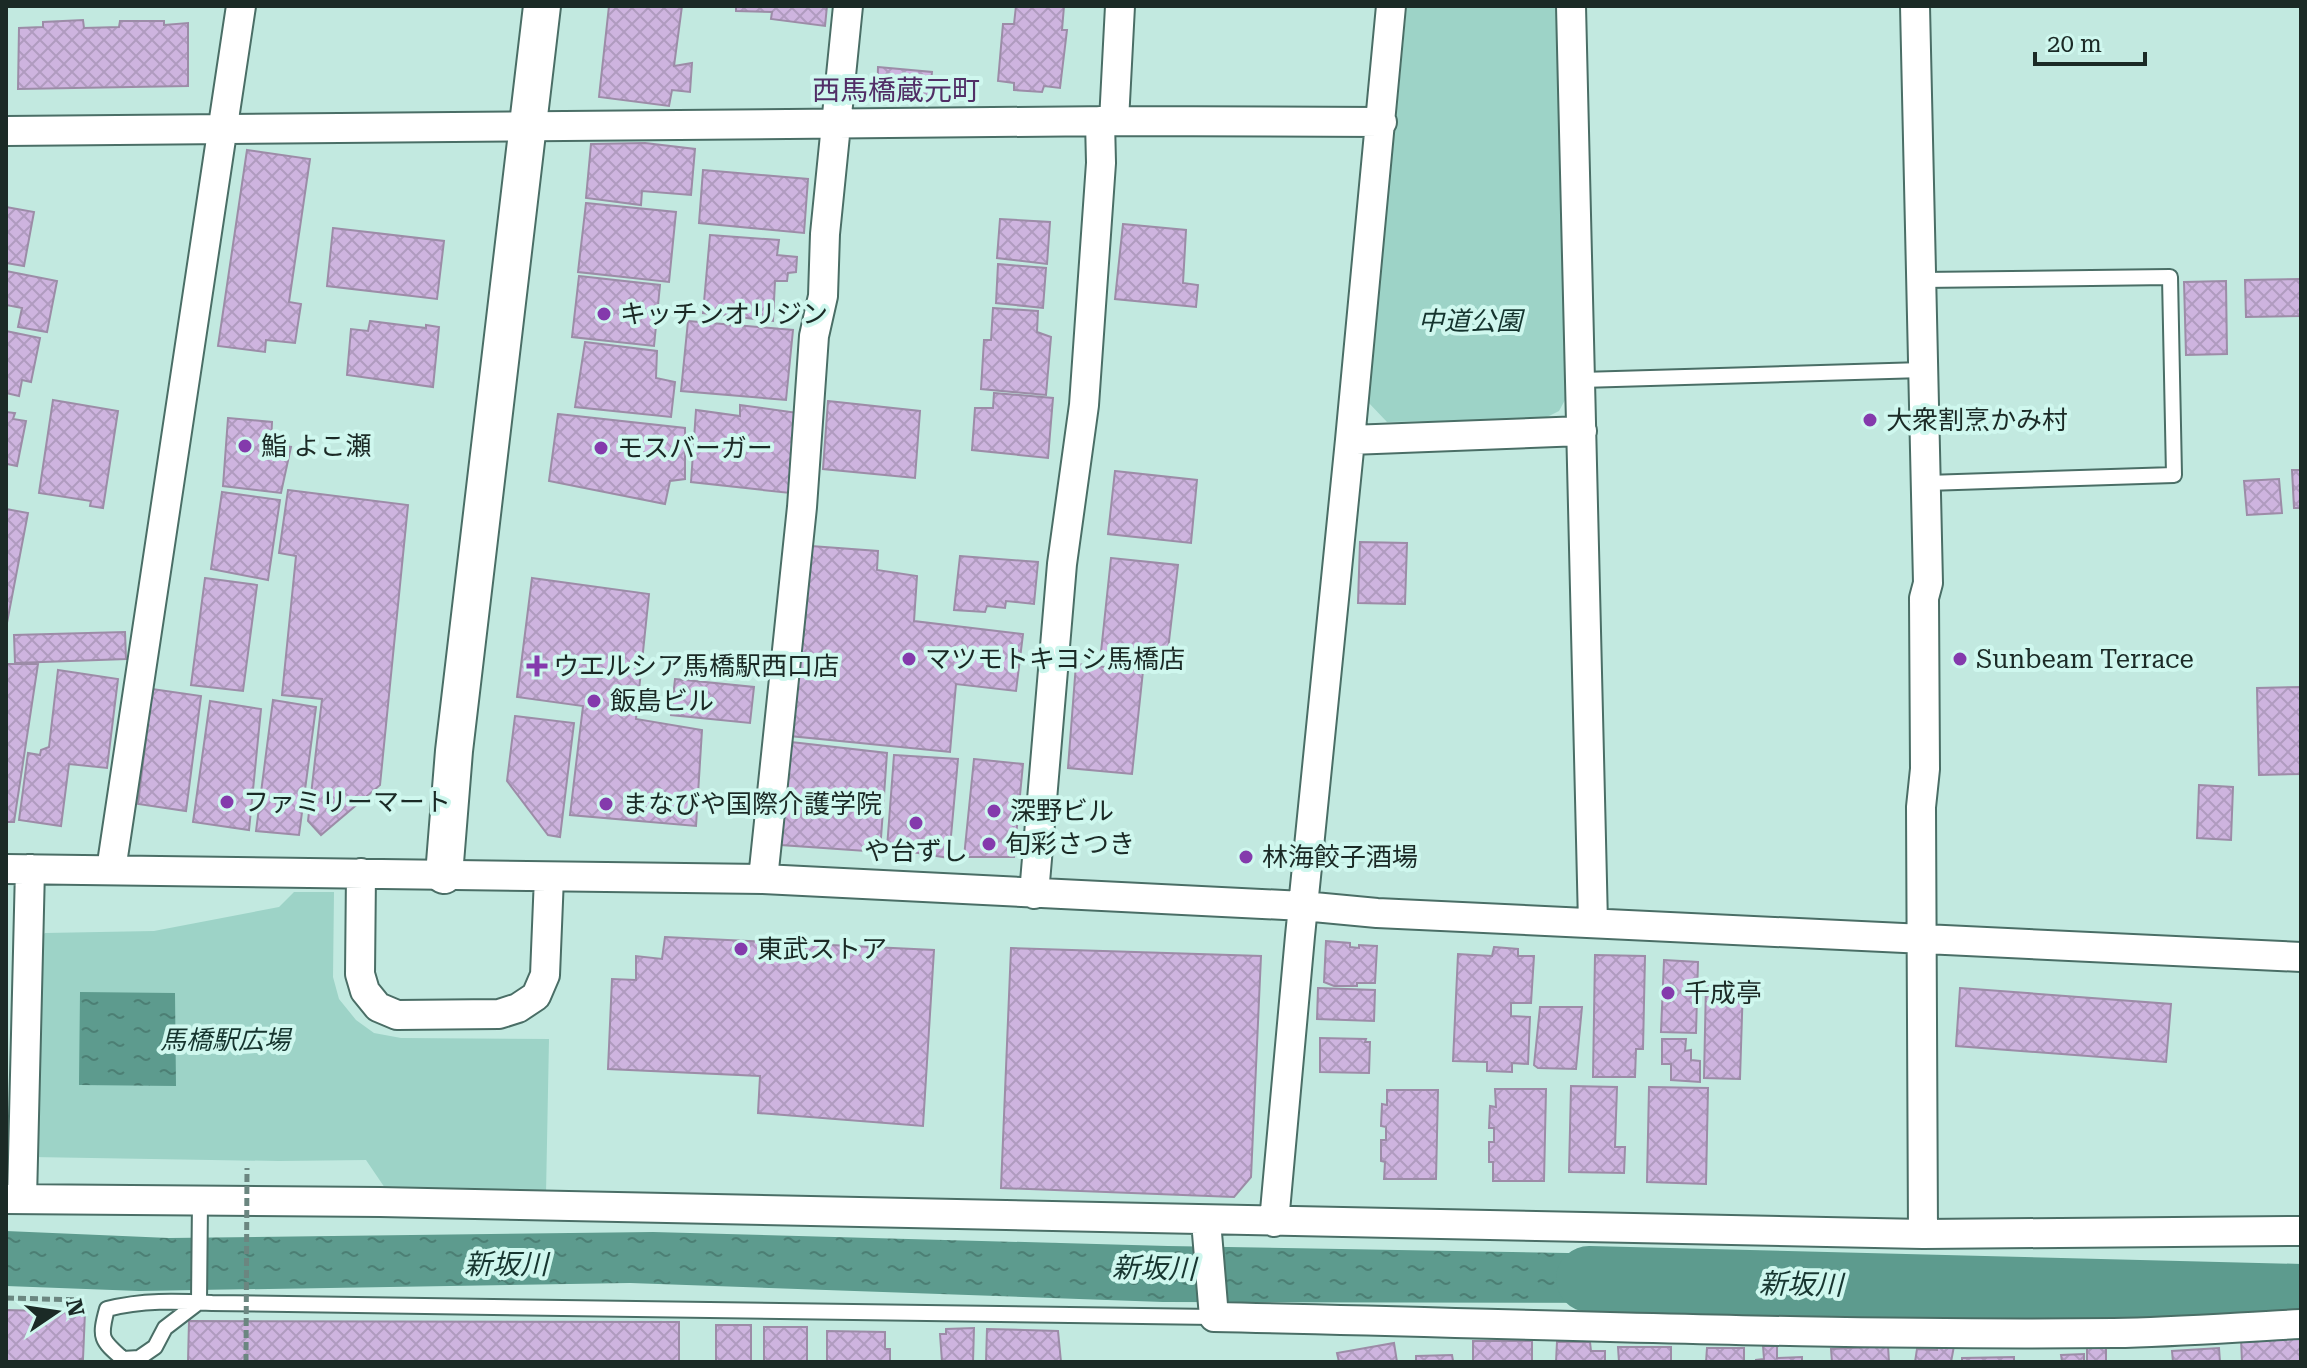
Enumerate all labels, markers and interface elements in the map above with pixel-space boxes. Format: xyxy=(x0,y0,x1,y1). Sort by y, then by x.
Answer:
scale bar xyxy=(2035,16,2145,66)
text: 20 m xyxy=(2047,30,2102,58)
district label: 西馬橋蔵元町 xyxy=(812,74,980,107)
place label: キッチンオリジン xyxy=(620,299,828,329)
marker: キッチンオリジン xyxy=(595,305,613,323)
park label: 中道公園 xyxy=(1418,306,1526,336)
place label: 大衆割烹かみ村 xyxy=(1886,405,2068,435)
marker: 大衆割烹かみ村 xyxy=(1861,411,1879,429)
place label: 鮨 よこ瀬 xyxy=(261,431,372,461)
place label: モスバーガー xyxy=(617,433,773,463)
marker: 鮨 よこ瀬 xyxy=(236,437,254,455)
marker: モスバーガー xyxy=(592,439,610,457)
place label: マツモトキヨシ馬橋店 xyxy=(925,644,1185,674)
place label: Sunbeam Terrace xyxy=(1976,644,2194,674)
marker: マツモトキヨシ馬橋店 xyxy=(900,650,918,668)
marker: Sunbeam Terrace xyxy=(1951,650,1969,668)
place label: ウエルシア馬橋駅西口店 xyxy=(553,651,839,681)
marker: ウエルシア馬橋駅西口店 xyxy=(528,657,546,675)
place label: 飯島ビル xyxy=(610,686,714,716)
marker: 飯島ビル xyxy=(585,692,603,710)
place label: ファミリーマート xyxy=(243,787,451,817)
place label: まなびや国際介護学院 xyxy=(622,789,882,819)
marker: ファミリーマート xyxy=(218,793,236,811)
marker: まなびや国際介護学院 xyxy=(597,795,615,813)
place label: 深野ビル xyxy=(1010,796,1114,826)
marker: 深野ビル xyxy=(985,802,1003,820)
marker: や台ずし xyxy=(907,814,925,832)
place label: 旬彩さつき xyxy=(1005,829,1135,859)
marker: 旬彩さつき xyxy=(980,835,998,853)
place label: や台ずし xyxy=(864,836,968,866)
place label: 林海餃子酒場 xyxy=(1262,842,1418,872)
marker: 林海餃子酒場 xyxy=(1237,848,1255,866)
place label: 東武ストア xyxy=(757,934,887,964)
marker: 東武ストア xyxy=(732,940,750,958)
place label: 千成亭 xyxy=(1684,978,1762,1008)
marker: 千成亭 xyxy=(1659,984,1677,1002)
park label: 馬橋駅広場 xyxy=(160,1025,293,1055)
water label: 新坂川 xyxy=(464,1248,551,1281)
water label: 新坂川 xyxy=(1112,1251,1199,1286)
water label: 新坂川 xyxy=(1759,1267,1846,1302)
north arrow xyxy=(16,1272,96,1352)
text: N xyxy=(61,1297,89,1319)

